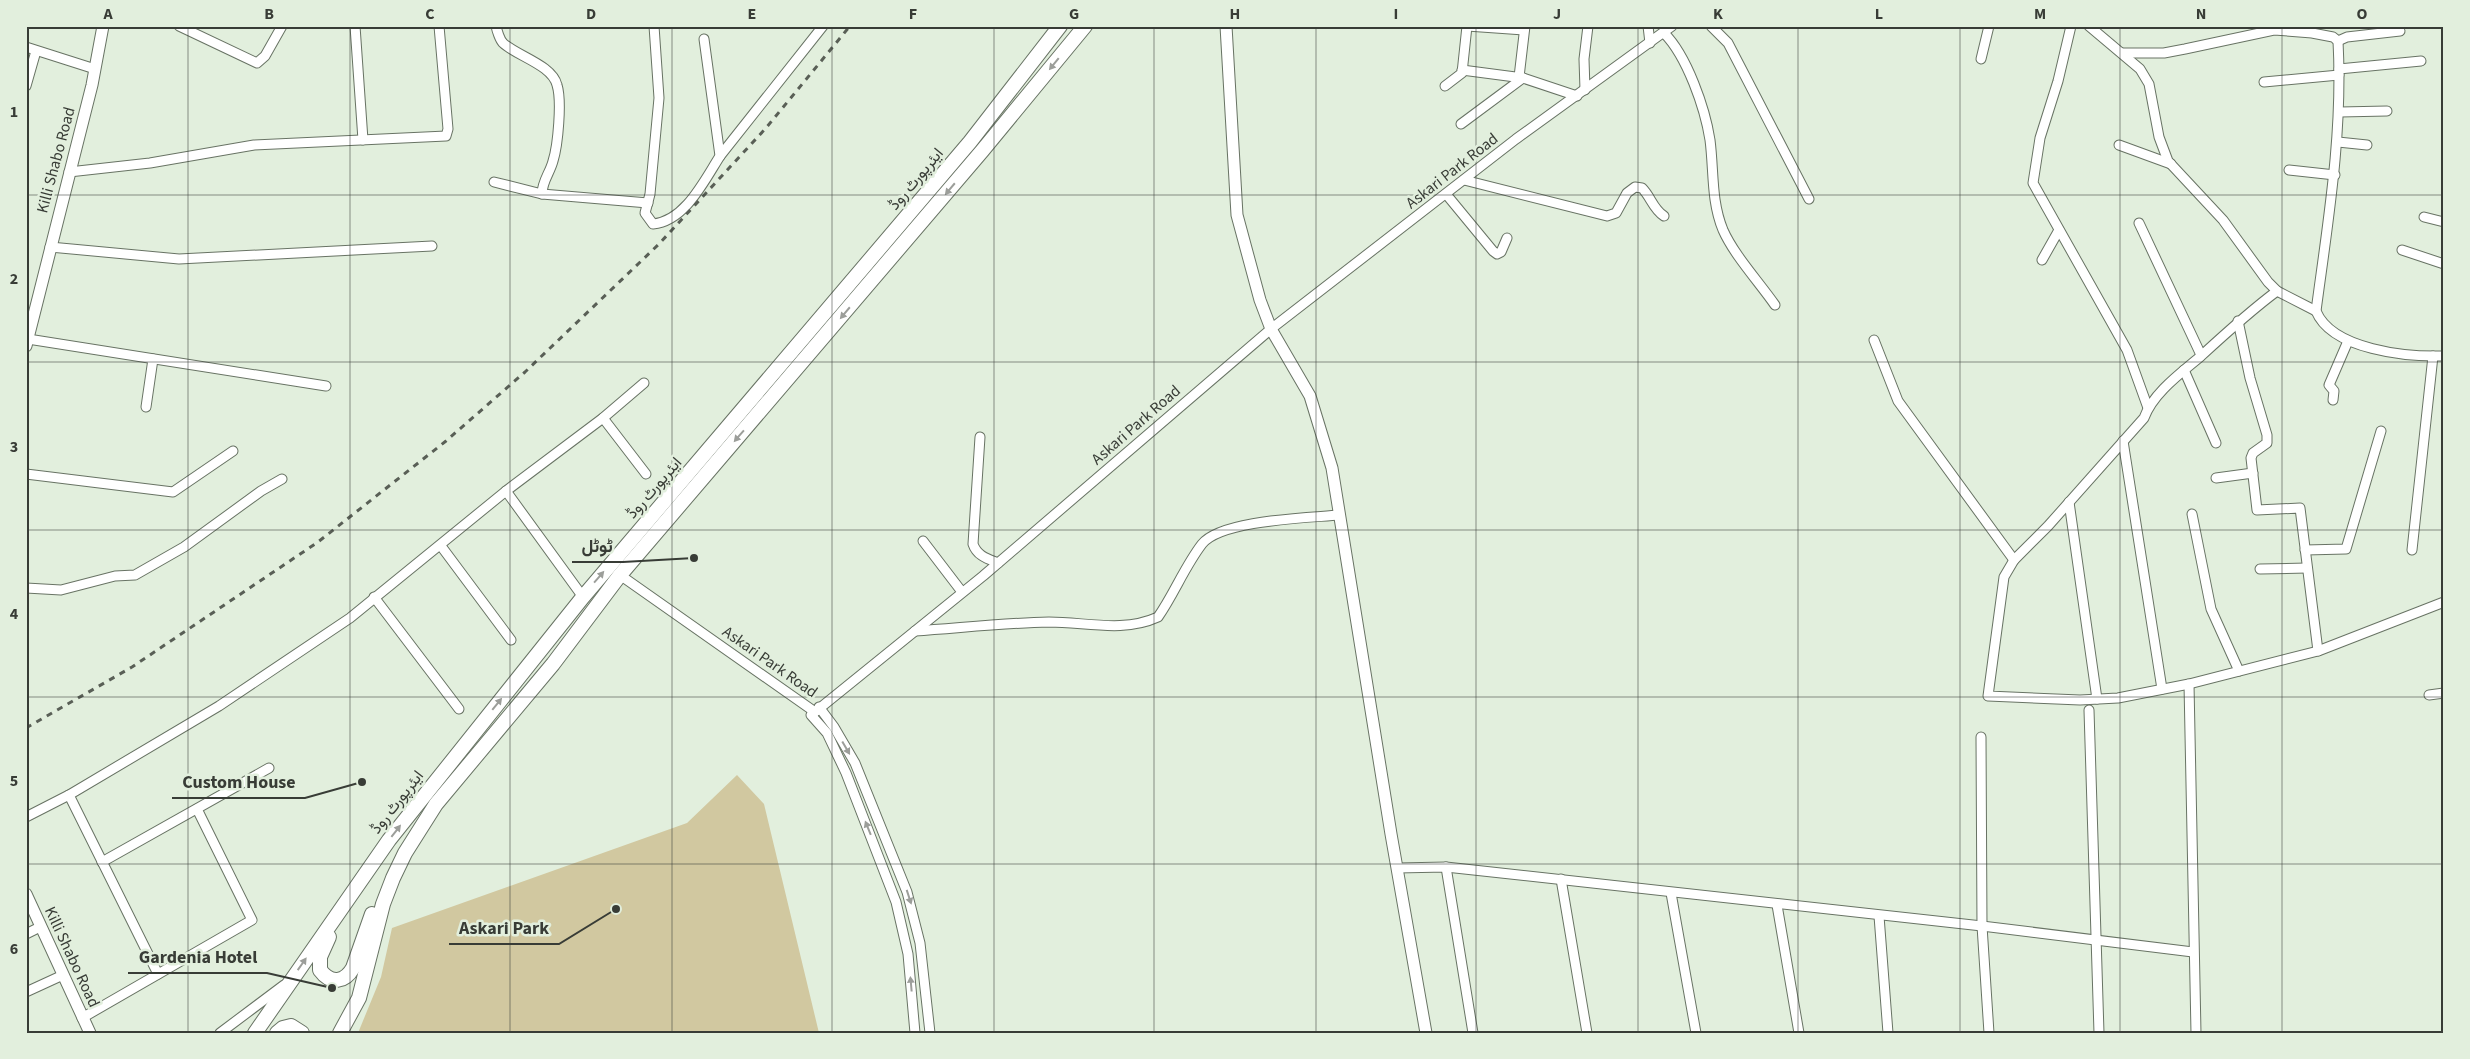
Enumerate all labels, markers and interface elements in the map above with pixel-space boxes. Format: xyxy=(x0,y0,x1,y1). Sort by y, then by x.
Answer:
text: A xyxy=(102,3,113,25)
text: B xyxy=(264,3,274,25)
text: C xyxy=(425,3,435,25)
text: D xyxy=(586,3,596,25)
text: E xyxy=(748,3,756,25)
text: F xyxy=(909,3,917,25)
text: G xyxy=(1069,3,1079,25)
text: H xyxy=(1230,3,1240,25)
text: I xyxy=(1394,3,1398,25)
text: J xyxy=(1553,3,1561,25)
text: K xyxy=(1713,3,1723,25)
text: L xyxy=(1875,3,1883,25)
text: M xyxy=(2034,3,2046,25)
text: N xyxy=(2196,3,2206,25)
text: O xyxy=(2357,3,2368,25)
one-way arrow xyxy=(1049,57,1060,70)
text: 1 xyxy=(10,101,18,123)
street label: Killi Shabo Road xyxy=(31,105,81,215)
street label: Askari Park Road xyxy=(1401,128,1503,214)
street label: ایئرپورٹ روڈ xyxy=(883,143,949,215)
one-way arrow xyxy=(945,182,956,195)
text: 2 xyxy=(10,268,18,290)
one-way arrow xyxy=(840,306,851,319)
street label: Askari Park Road xyxy=(1087,380,1185,470)
one-way arrow xyxy=(734,430,745,443)
text: 3 xyxy=(10,436,18,458)
street label: ایئرپورٹ روڈ xyxy=(621,452,687,524)
callout: ٹوٹل xyxy=(572,529,623,562)
text: ٹوٹل xyxy=(581,534,613,559)
one-way arrow xyxy=(594,571,605,584)
text: 4 xyxy=(10,603,19,625)
street label: Askari Park Road xyxy=(718,621,822,703)
one-way arrow xyxy=(492,698,503,711)
one-way arrow xyxy=(842,741,851,754)
callout: Custom House xyxy=(172,765,305,798)
street label: ایئرپورٹ روڈ xyxy=(365,766,429,838)
text: 5 xyxy=(10,770,18,792)
text: Custom House xyxy=(182,770,296,795)
one-way arrow xyxy=(864,821,872,835)
one-way arrow xyxy=(391,825,402,838)
one-way arrow xyxy=(906,890,913,905)
street label: Killi Shabo Road xyxy=(39,903,105,1011)
callout: Askari Park xyxy=(449,911,559,944)
text: Askari Park xyxy=(458,916,549,941)
text: 6 xyxy=(10,938,18,960)
callout: Gardenia Hotel xyxy=(128,940,267,973)
text: Gardenia Hotel xyxy=(139,945,257,970)
one-way arrow xyxy=(297,957,307,971)
one-way arrow xyxy=(907,976,915,992)

